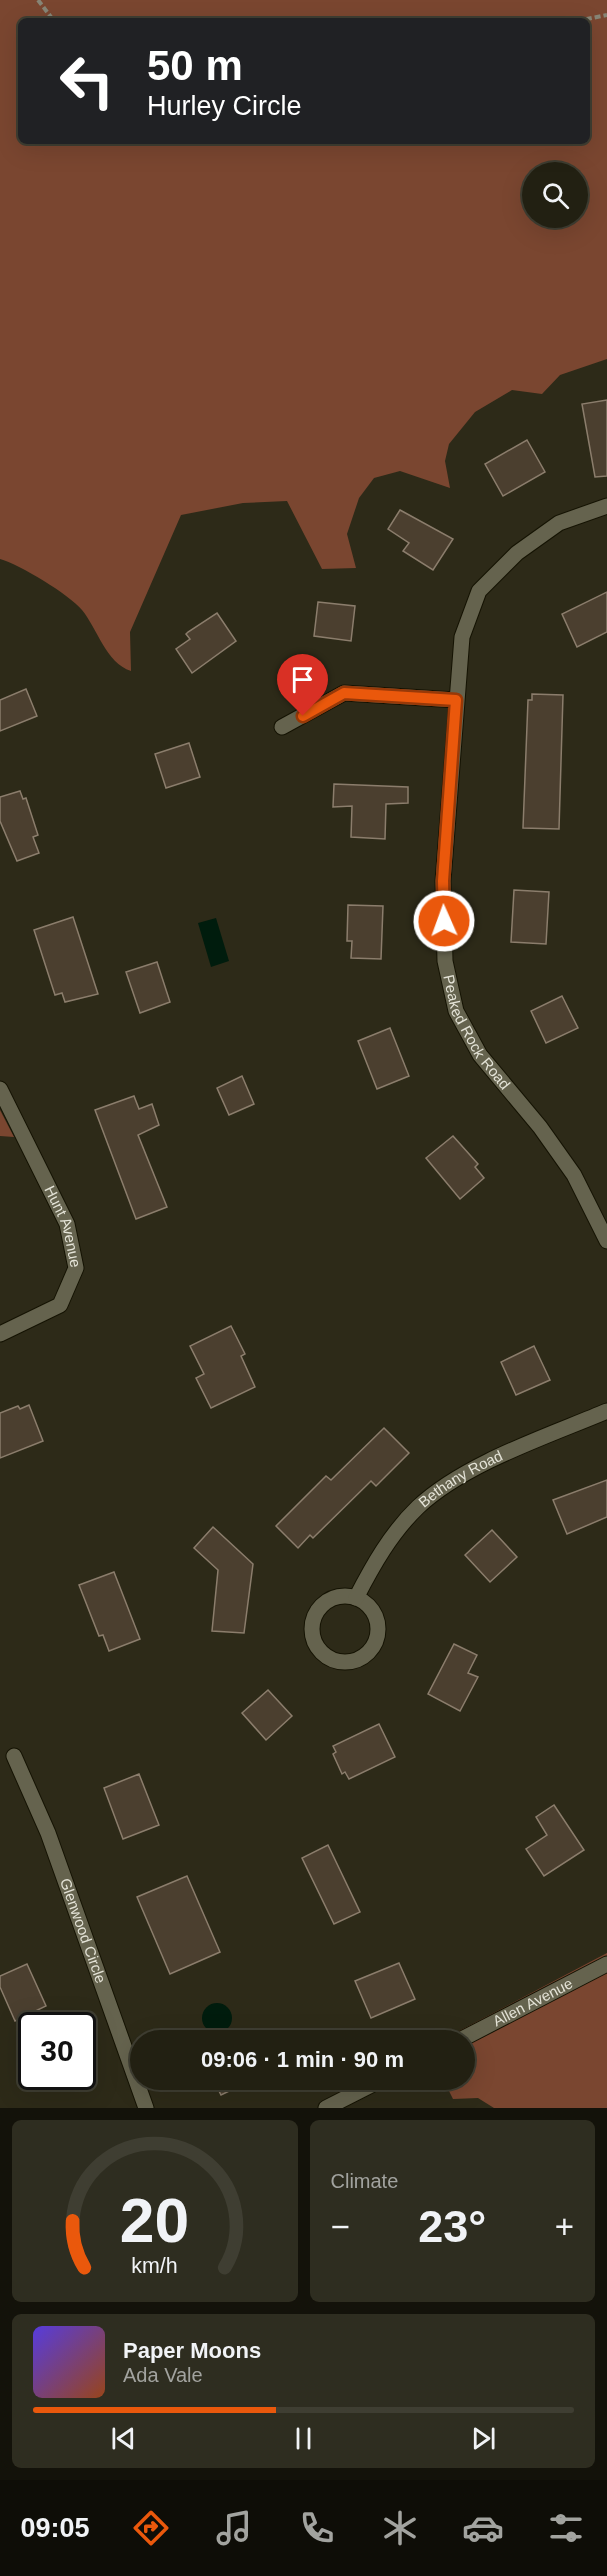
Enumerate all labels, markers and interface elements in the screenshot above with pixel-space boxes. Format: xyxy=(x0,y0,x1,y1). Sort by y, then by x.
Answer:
icon: left xyxy=(48,42,126,120)
text: 50 m xyxy=(147,42,243,89)
text: Hurley Circle xyxy=(147,91,302,121)
map controls xyxy=(522,162,588,228)
button: search xyxy=(522,162,588,228)
pin xyxy=(277,654,328,716)
icon: arrive xyxy=(286,663,319,696)
position arrow xyxy=(412,889,476,953)
street label: Peaked Rock Road xyxy=(440,973,514,1093)
street label: Hunt Avenue xyxy=(41,1183,85,1269)
street label: Bethany Road xyxy=(415,1447,505,1510)
street label: Glenwood Circle xyxy=(57,1876,110,1985)
street label: Allen Avenue xyxy=(490,1974,575,2030)
speed limit sign: 30 xyxy=(18,2012,96,2090)
text: 09:06 · 1 min · 90 m xyxy=(201,2047,404,2072)
text: Climate xyxy=(331,2170,398,2192)
text: 20 xyxy=(120,2186,189,2255)
text: 23° xyxy=(418,2201,486,2252)
text: − xyxy=(331,2208,350,2245)
text: + xyxy=(555,2208,574,2245)
text: km/h xyxy=(132,2254,178,2278)
text: Paper Moons xyxy=(123,2338,261,2363)
text: Ada Vale xyxy=(123,2364,203,2386)
icon: previous xyxy=(107,2422,140,2455)
icon: pause xyxy=(287,2422,320,2455)
icon: next xyxy=(467,2422,500,2455)
icon: directions xyxy=(130,2507,172,2549)
icon: music xyxy=(213,2507,255,2549)
icon: phone xyxy=(296,2507,338,2549)
icon: climate xyxy=(379,2507,421,2549)
icon: car xyxy=(462,2507,504,2549)
icon: filters xyxy=(545,2507,587,2549)
text: 09:05 xyxy=(20,2513,89,2543)

